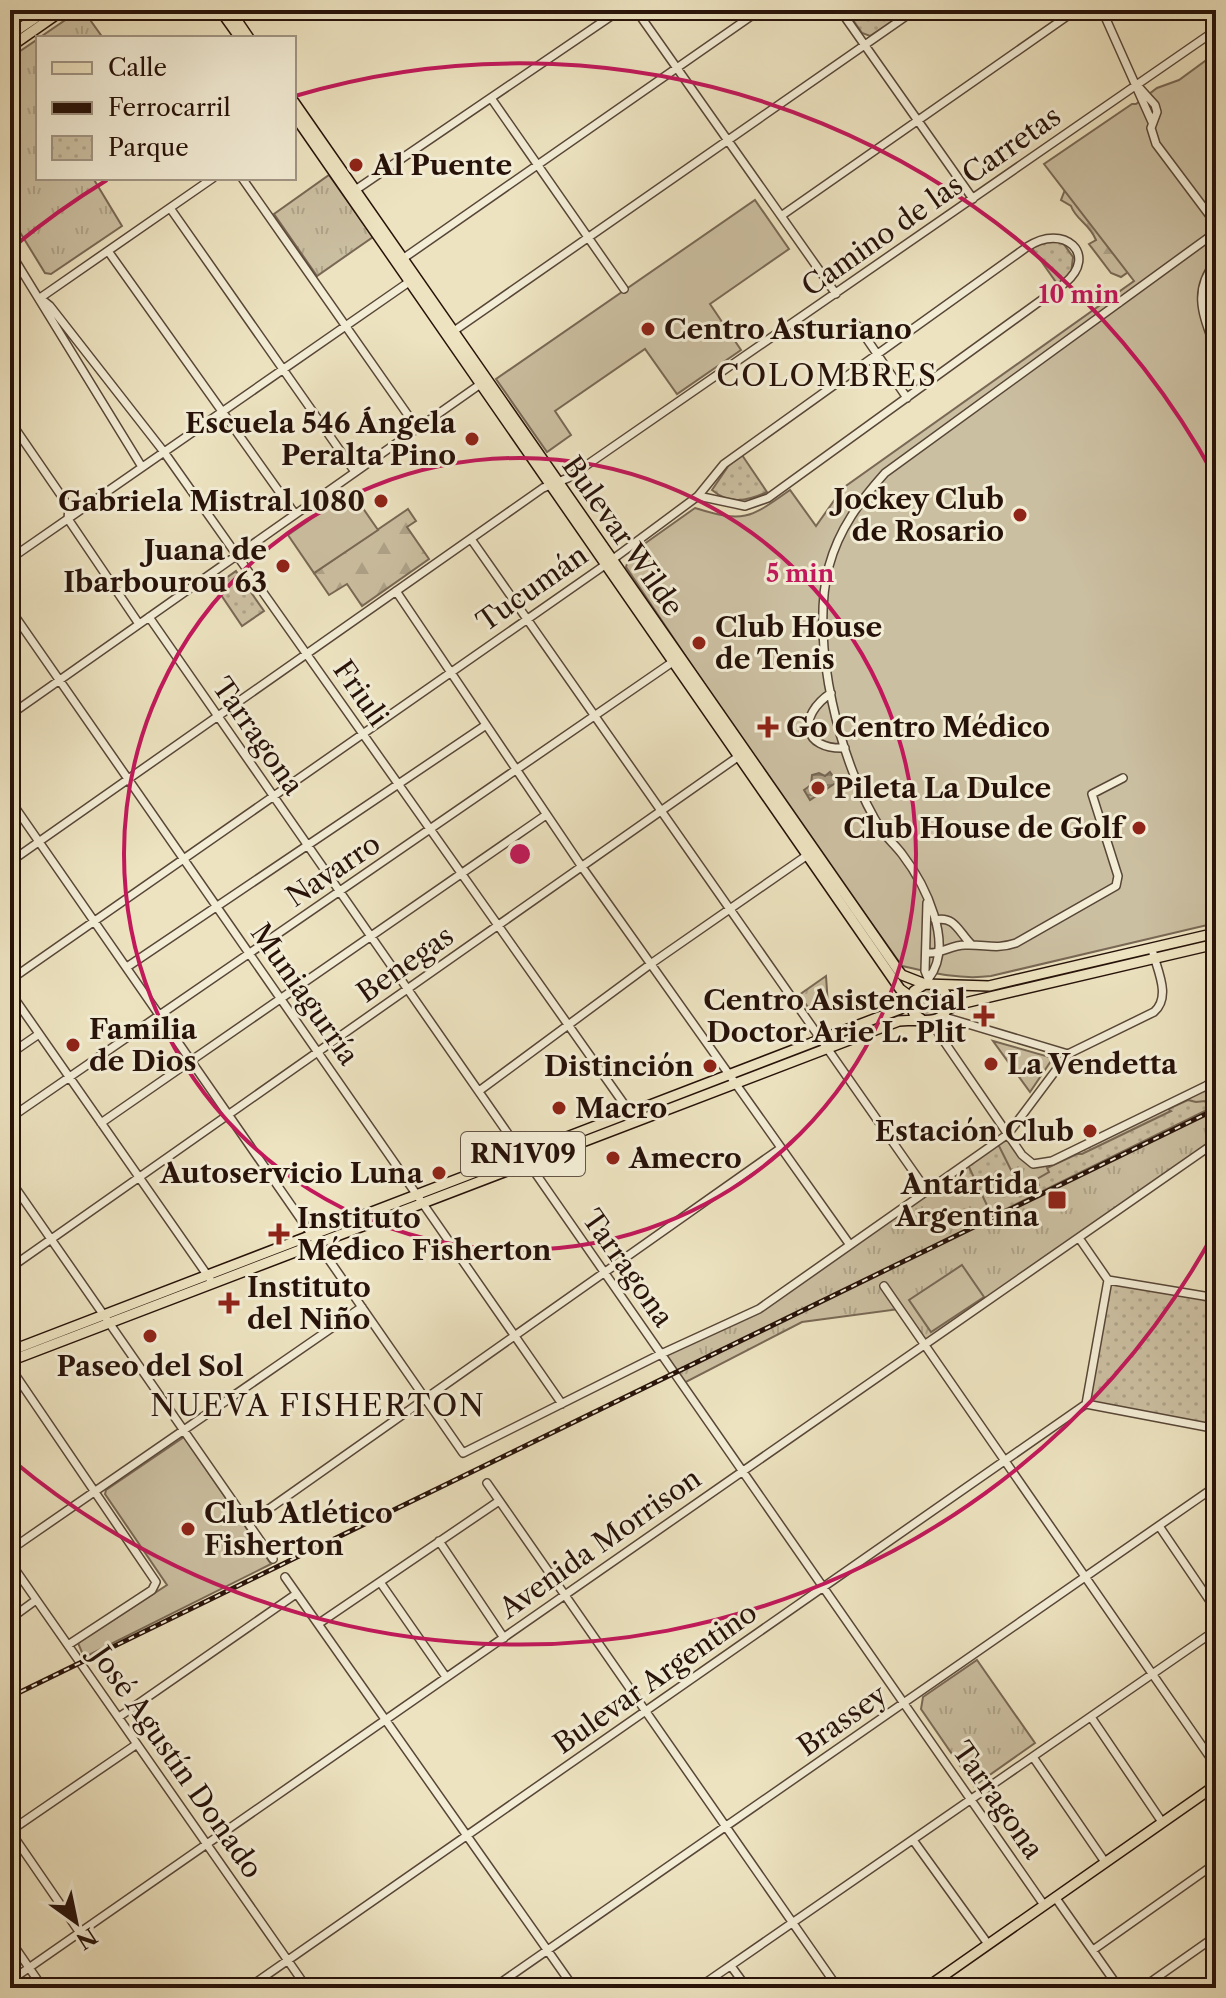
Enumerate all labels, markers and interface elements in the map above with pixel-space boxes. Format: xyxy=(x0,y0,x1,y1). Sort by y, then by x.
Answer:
legend xyxy=(36,36,296,180)
text: Calle xyxy=(108,53,167,82)
text: Ferrocarril xyxy=(108,93,231,122)
street label: Camino de las Carretas xyxy=(795,99,1067,303)
text: Parque xyxy=(108,133,189,162)
place label: Al Puente xyxy=(371,148,512,182)
marker: Al Puente xyxy=(347,156,365,174)
text: 10 min xyxy=(1039,280,1120,309)
place label: Centro Asturiano xyxy=(664,312,912,346)
marker: Centro Asturiano xyxy=(639,320,657,338)
district label: COLOMBRES xyxy=(716,357,938,394)
place label: Escuela 546 Ángela Peralta Pino xyxy=(185,406,457,472)
marker: Escuela 546 Ángela Peralta Pino xyxy=(463,430,481,448)
street label: Bulevar Wilde xyxy=(555,450,691,622)
place label: Jockey Club de Rosario xyxy=(829,482,1004,548)
place label: Gabriela Mistral 1080 xyxy=(58,484,365,518)
marker: Gabriela Mistral 1080 xyxy=(372,492,390,510)
marker: Jockey Club de Rosario xyxy=(1011,506,1029,524)
place label: Juana de Ibarbourou 63 xyxy=(63,533,267,599)
street label: Tucumán xyxy=(470,537,594,639)
marker: Juana de Ibarbourou 63 xyxy=(274,557,292,575)
text: 5 min xyxy=(766,559,835,588)
place label: Club House de Tenis xyxy=(715,610,882,676)
marker: Club House de Tenis xyxy=(690,634,708,652)
street label: Friuli xyxy=(326,654,396,732)
street label: Tarragona xyxy=(205,671,311,801)
place label: Go Centro Médico xyxy=(786,710,1050,744)
marker: Go Centro Médico xyxy=(757,716,779,738)
place label: Pileta La Dulce xyxy=(834,771,1051,805)
marker: Pileta La Dulce xyxy=(809,779,827,797)
place label: Club House de Golf xyxy=(843,811,1127,845)
marker: Club House de Golf xyxy=(1130,819,1148,837)
street label: Navarro xyxy=(280,826,386,914)
centre of rings xyxy=(506,840,534,868)
street label: Muniagurría xyxy=(244,917,366,1071)
street label: Benegas xyxy=(350,919,460,1009)
place label: Centro Asistencial Doctor Arie L. Plit xyxy=(703,983,967,1049)
marker: Centro Asistencial Doctor Arie L. Plit xyxy=(973,1005,995,1027)
place label: Familia de Dios xyxy=(89,1012,198,1078)
marker: Familia de Dios xyxy=(64,1036,82,1054)
place label: La Vendetta xyxy=(1007,1047,1178,1081)
place label: Distinción xyxy=(544,1049,694,1083)
marker: La Vendetta xyxy=(982,1055,1000,1073)
marker: Distinción xyxy=(701,1057,719,1075)
place label: Macro xyxy=(575,1091,667,1125)
marker: Macro xyxy=(550,1099,568,1117)
place label: Estación Club xyxy=(875,1114,1074,1148)
marker: Estación Club xyxy=(1081,1122,1099,1140)
road number: RN1V09 xyxy=(461,1132,585,1176)
place label: Amecro xyxy=(628,1141,742,1175)
marker: Amecro xyxy=(604,1149,622,1167)
place label: Autoservicio Luna xyxy=(159,1156,424,1190)
marker: Autoservicio Luna xyxy=(430,1164,448,1182)
place label: Antártida Argentina xyxy=(894,1167,1040,1233)
marker: Antártida Argentina xyxy=(1046,1189,1068,1211)
place label: Instituto Médico Fisherton xyxy=(297,1201,552,1267)
street label: Tarragona xyxy=(575,1203,681,1333)
marker: Instituto Médico Fisherton xyxy=(268,1223,290,1245)
place label: Instituto del Niño xyxy=(247,1270,371,1336)
marker: Instituto del Niño xyxy=(218,1292,240,1314)
marker: Paseo del Sol xyxy=(141,1327,159,1345)
place label: Paseo del Sol xyxy=(56,1349,244,1383)
district label: NUEVA FISHERTON xyxy=(150,1387,486,1424)
street label: Avenida Morrison xyxy=(492,1461,707,1626)
place label: Club Atlético Fisherton xyxy=(204,1496,393,1562)
marker: Club Atlético Fisherton xyxy=(179,1520,197,1538)
street label: Bulevar Argentino xyxy=(547,1595,763,1761)
street label: José Agustín Donado xyxy=(82,1636,270,1885)
street label: Brassey xyxy=(791,1677,893,1763)
street label: Tarragona xyxy=(945,1735,1051,1865)
north arrow xyxy=(36,1882,116,1962)
text: N xyxy=(71,1922,102,1955)

